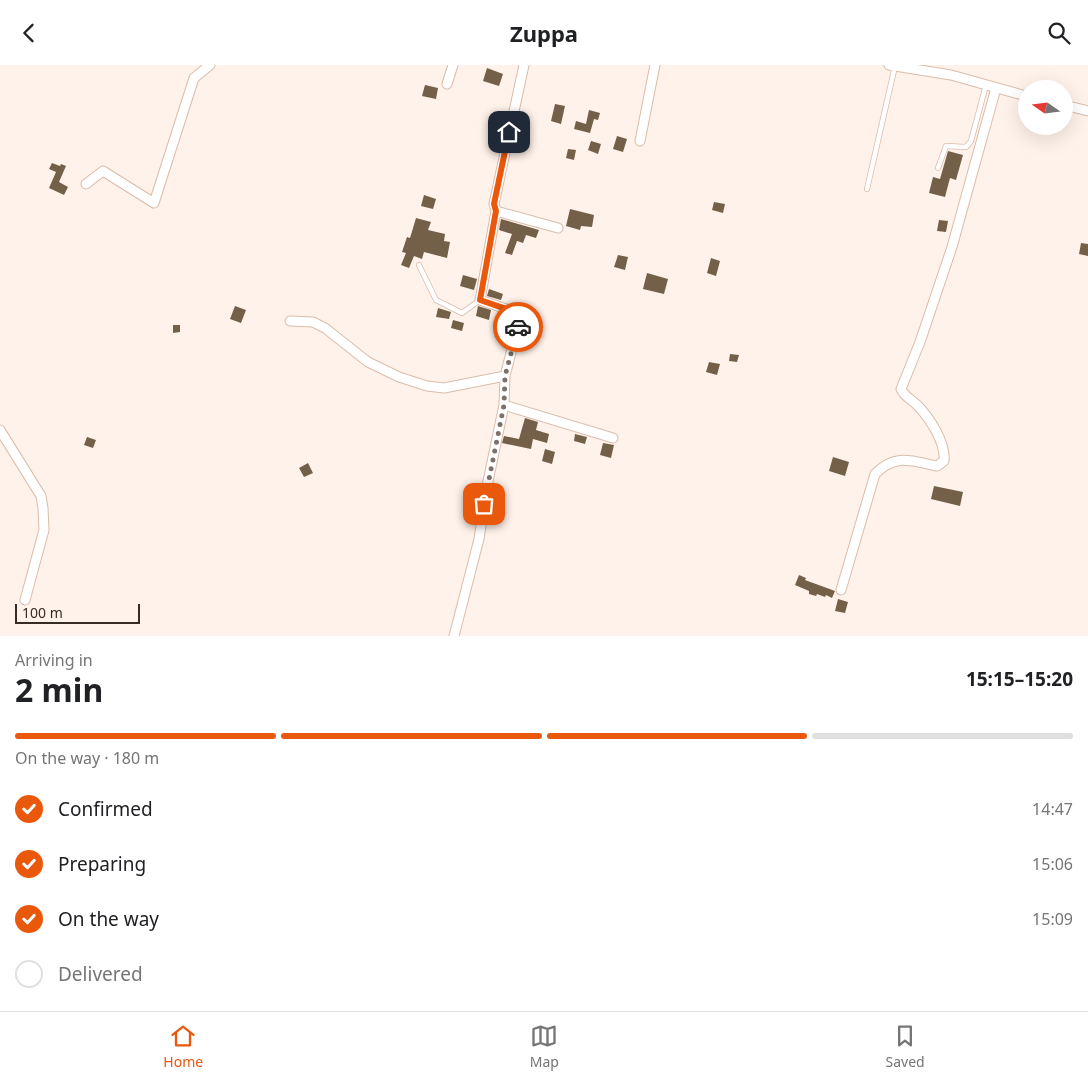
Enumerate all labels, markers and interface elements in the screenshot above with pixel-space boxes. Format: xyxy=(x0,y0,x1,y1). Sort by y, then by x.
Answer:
text: Zuppa xyxy=(510,18,578,48)
icon: back xyxy=(15,19,43,47)
icon: search xyxy=(1045,19,1073,47)
north arrow xyxy=(1018,80,1072,135)
map controls xyxy=(1018,80,1073,135)
pin xyxy=(488,111,530,153)
icon: home xyxy=(495,118,523,146)
courier xyxy=(493,302,543,352)
icon: car xyxy=(504,313,532,341)
pin xyxy=(463,483,505,525)
icon: bag xyxy=(470,490,498,518)
scale bar xyxy=(15,601,140,624)
text: 100 m xyxy=(22,603,63,622)
text: Arriving in xyxy=(15,649,93,671)
text: 15:15–15:20 xyxy=(966,666,1073,692)
text: 2 min xyxy=(15,668,103,711)
text: On the way · 180 m xyxy=(15,747,159,769)
icon: check xyxy=(15,795,43,823)
text: Confirmed xyxy=(58,796,153,822)
text: 14:47 xyxy=(1032,798,1073,820)
icon: check xyxy=(15,850,43,878)
text: Preparing xyxy=(58,851,146,877)
text: 15:06 xyxy=(1032,853,1073,875)
icon: check xyxy=(15,905,43,933)
text: On the way xyxy=(58,906,159,932)
text: 15:09 xyxy=(1032,908,1073,930)
text: Delivered xyxy=(58,961,143,987)
tab: Home xyxy=(163,1022,203,1071)
tab: Map xyxy=(530,1022,559,1071)
tab: Saved xyxy=(886,1022,925,1071)

